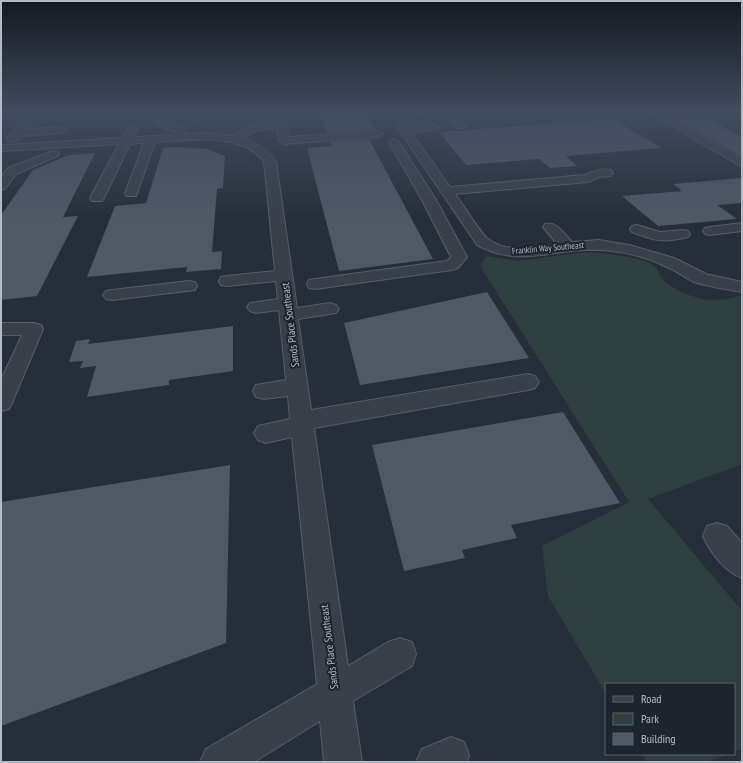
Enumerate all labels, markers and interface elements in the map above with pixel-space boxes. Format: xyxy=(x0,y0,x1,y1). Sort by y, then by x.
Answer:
street label: Franklin Way Southeast xyxy=(511,239,585,256)
street label: Sands Place Southeast xyxy=(278,282,302,368)
street label: Sands Place Southeast xyxy=(317,604,341,690)
legend xyxy=(605,683,735,755)
text: Road xyxy=(641,691,661,706)
text: Park xyxy=(641,711,659,726)
text: Building xyxy=(641,731,676,746)

